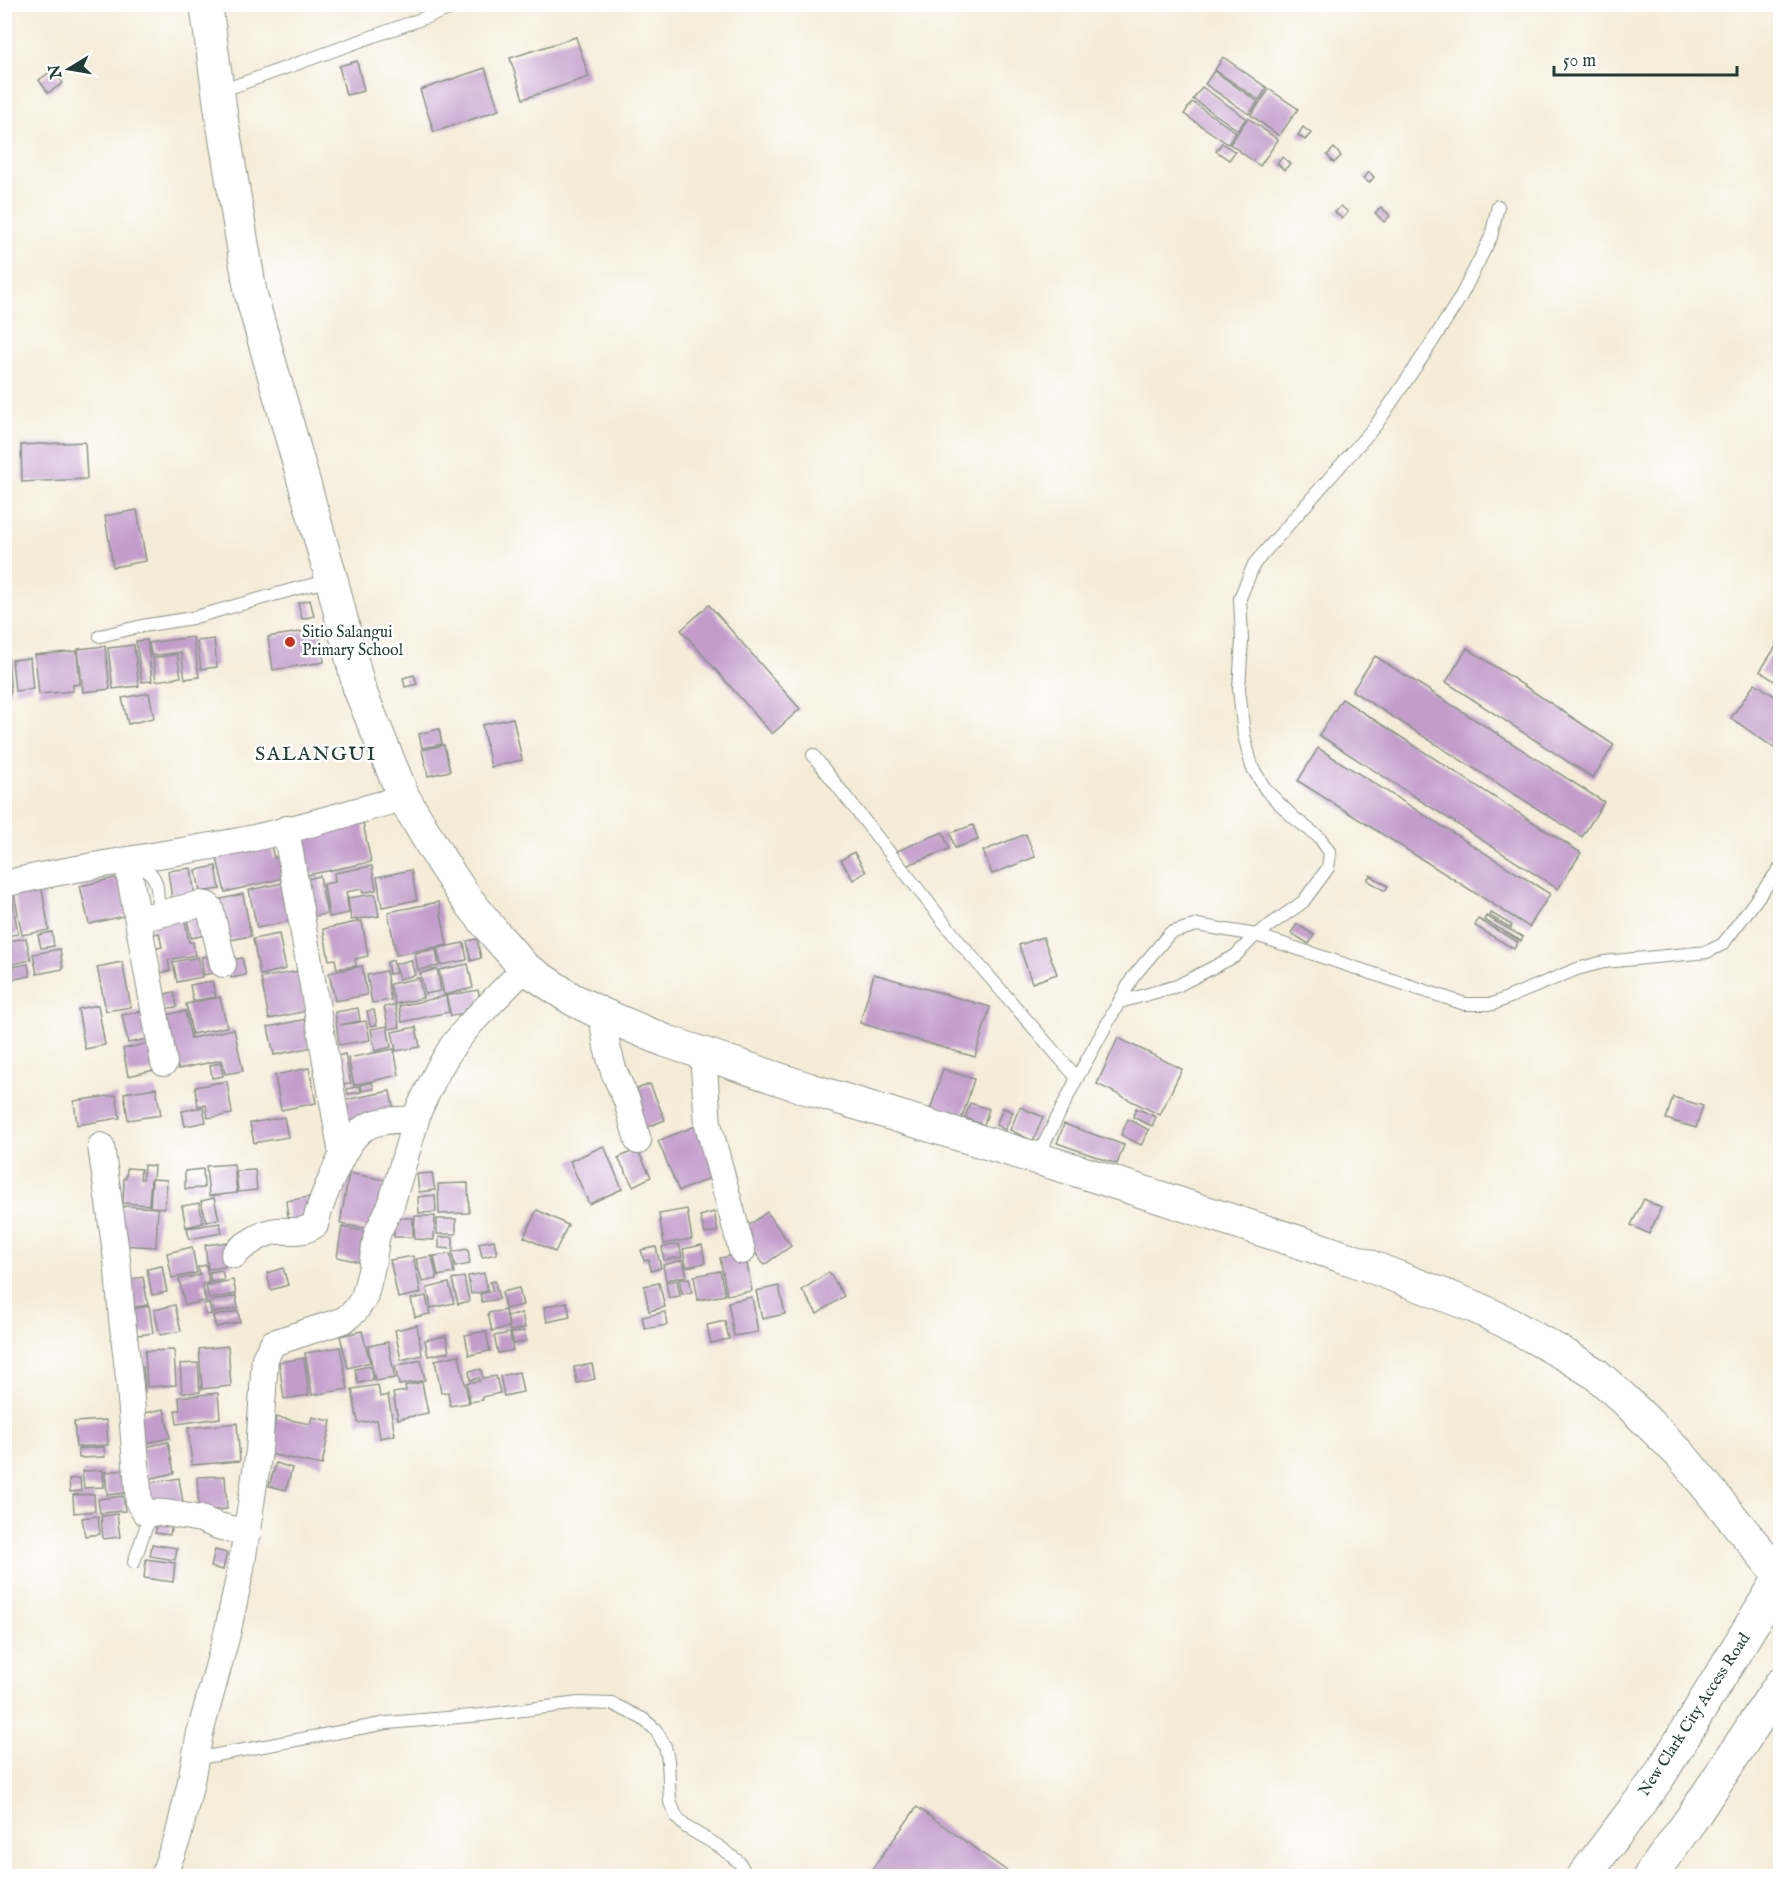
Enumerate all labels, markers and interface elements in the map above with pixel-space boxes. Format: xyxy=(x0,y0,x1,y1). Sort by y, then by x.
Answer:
north arrow xyxy=(39,39,99,99)
scale bar xyxy=(1554,39,1737,77)
text: 50 m xyxy=(1563,50,1596,73)
text: N xyxy=(45,63,68,81)
place label: Sitio Salangui Primary School xyxy=(302,623,404,661)
marker: Sitio Salangui Primary School xyxy=(283,635,297,649)
district label: SALANGUI xyxy=(255,742,377,767)
street label: New Clark City Access Road xyxy=(1635,1629,1756,1800)

